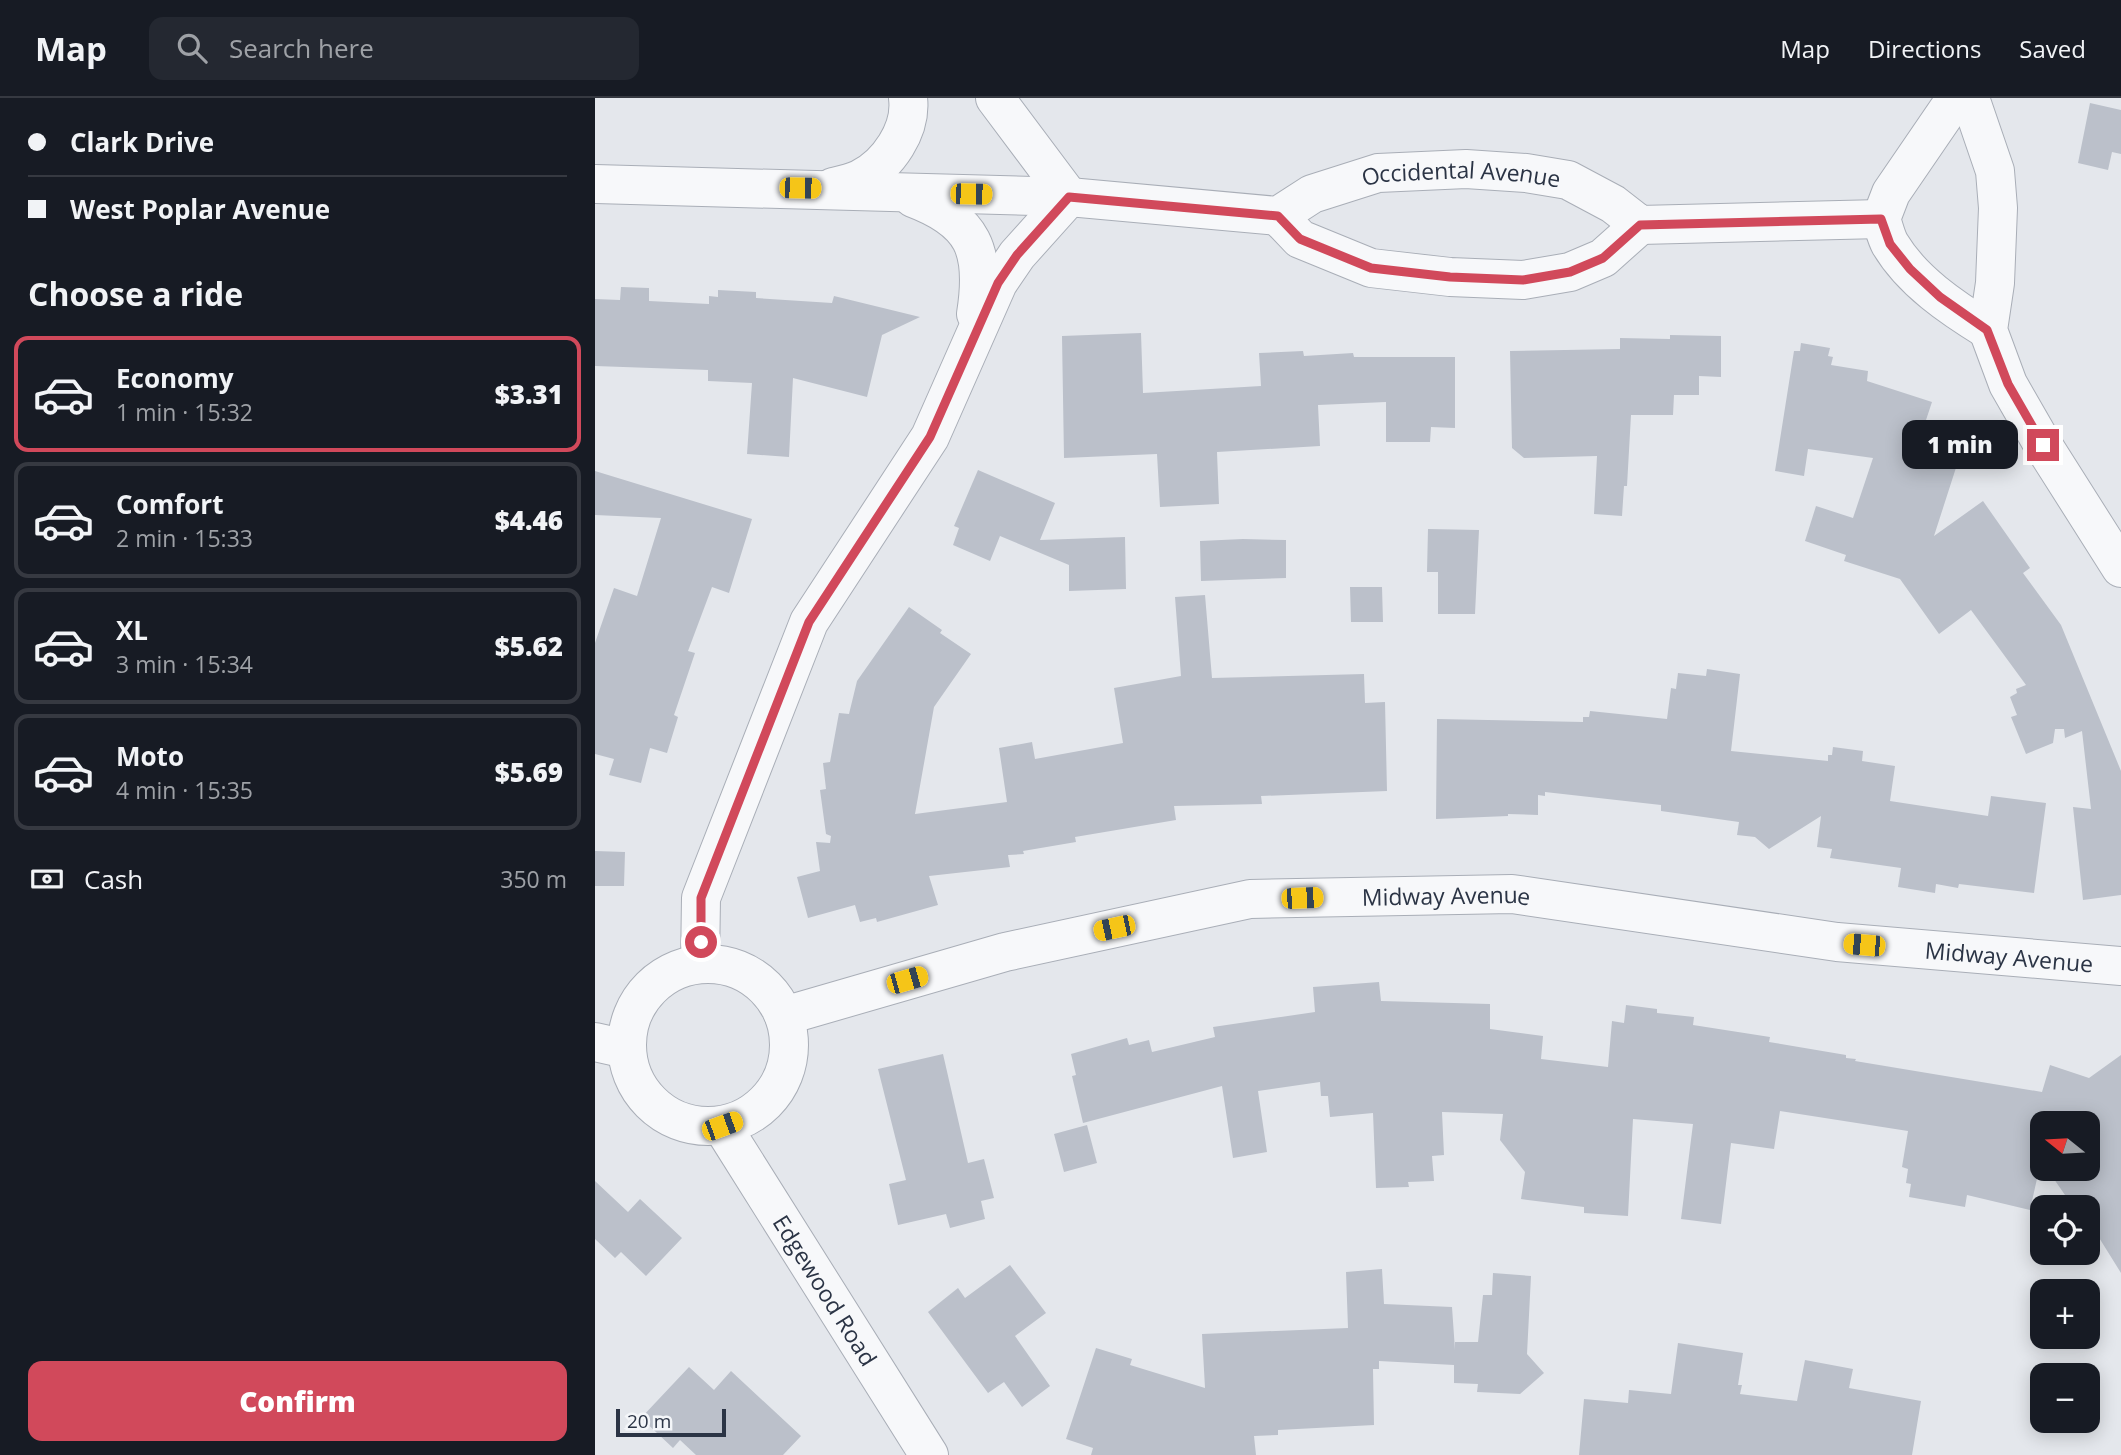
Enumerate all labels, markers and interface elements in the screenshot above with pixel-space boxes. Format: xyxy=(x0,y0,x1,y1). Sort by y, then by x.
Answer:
search box xyxy=(149,17,639,80)
text: Map xyxy=(35,26,107,71)
icon: search xyxy=(173,29,211,67)
text: Search here xyxy=(229,30,374,66)
text: Map xyxy=(1780,32,1830,65)
text: Directions xyxy=(1868,32,1981,65)
text: Saved xyxy=(2019,32,2086,65)
text: Clark Drive xyxy=(70,124,214,160)
street label: Occidental Avenue xyxy=(1357,153,1563,195)
car xyxy=(779,177,822,199)
car xyxy=(950,183,993,205)
text: West Poplar Avenue xyxy=(70,191,330,227)
text: Choose a ride xyxy=(28,272,243,315)
text: Economy xyxy=(116,360,234,396)
icon: car xyxy=(32,363,95,426)
text: $3.31 xyxy=(495,376,563,412)
text: 1 min · 15:32 xyxy=(116,396,253,428)
callout: 1 min xyxy=(1903,420,2019,470)
text: 1 min xyxy=(1927,428,1993,460)
route end xyxy=(2027,429,2059,461)
text: Comfort xyxy=(116,486,223,522)
icon: car xyxy=(32,489,95,552)
text: $4.46 xyxy=(495,502,563,538)
text: 2 min · 15:33 xyxy=(116,522,253,554)
text: XL xyxy=(116,612,148,648)
icon: car xyxy=(32,615,95,678)
text: $5.62 xyxy=(495,628,563,664)
text: 3 min · 15:34 xyxy=(116,648,253,680)
text: Moto xyxy=(116,738,184,774)
icon: car xyxy=(32,741,95,804)
text: $5.69 xyxy=(495,754,563,790)
text: 4 min · 15:35 xyxy=(116,774,253,806)
icon: cash xyxy=(28,860,66,898)
text: Cash xyxy=(84,861,143,897)
text: 350 m xyxy=(500,863,567,895)
street label: Midway Avenue xyxy=(1362,878,1533,913)
car xyxy=(1281,887,1324,909)
car xyxy=(1092,913,1137,943)
route start xyxy=(685,926,717,958)
car xyxy=(1843,933,1886,957)
street label: Midway Avenue xyxy=(1924,933,2095,980)
car xyxy=(884,964,931,996)
car xyxy=(699,1109,746,1143)
north arrow xyxy=(2030,1111,2100,1181)
map controls xyxy=(2030,1111,2100,1433)
button: locate xyxy=(2030,1195,2100,1265)
street label: Edgewood Road xyxy=(766,1209,885,1372)
button: + xyxy=(2030,1279,2100,1349)
button: Confirm xyxy=(28,1361,567,1441)
button: − xyxy=(2030,1363,2100,1433)
scale bar xyxy=(616,1406,726,1438)
text: 20 m xyxy=(627,1408,671,1434)

